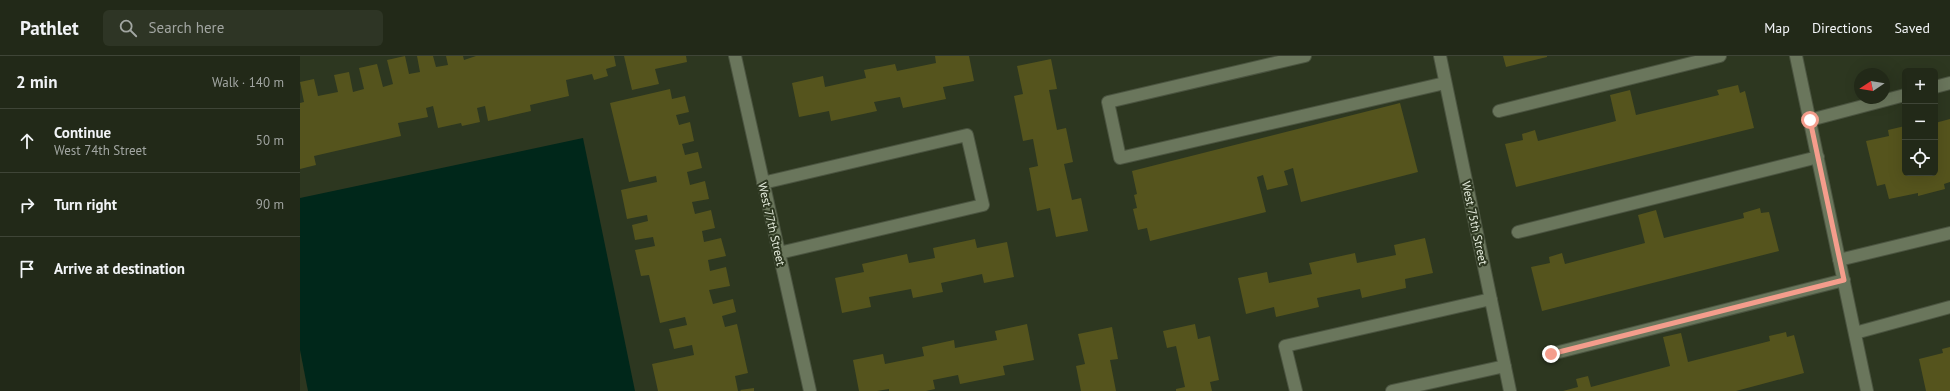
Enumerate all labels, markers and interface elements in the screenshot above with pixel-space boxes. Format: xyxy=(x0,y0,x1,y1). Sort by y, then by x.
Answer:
search box xyxy=(103,10,383,46)
text: Pathlet xyxy=(20,16,79,40)
icon: search xyxy=(117,17,139,39)
text: Search here xyxy=(149,18,224,37)
text: Map xyxy=(1764,19,1790,37)
text: Directions xyxy=(1812,19,1872,37)
text: Saved xyxy=(1894,19,1930,37)
north arrow xyxy=(1854,68,1890,104)
map controls xyxy=(1902,68,1938,176)
button: + xyxy=(1902,68,1938,104)
text: 2 min xyxy=(16,71,57,93)
text: Walk · 140 m xyxy=(212,74,284,91)
button: − xyxy=(1902,104,1938,140)
route start xyxy=(1801,111,1819,129)
text: Continue xyxy=(54,123,111,142)
icon: ahead xyxy=(16,130,38,152)
text: 50 m xyxy=(256,132,284,149)
button: locate xyxy=(1902,140,1938,176)
text: West 74th Street xyxy=(54,142,147,159)
street label: West 75th Street xyxy=(1459,180,1491,266)
street label: West 77th Street xyxy=(755,181,789,267)
icon: right xyxy=(16,194,38,216)
text: Turn right xyxy=(54,195,117,214)
text: 90 m xyxy=(256,196,284,213)
icon: arrive xyxy=(16,258,38,280)
text: Arrive at destination xyxy=(54,259,185,278)
route end xyxy=(1542,345,1560,363)

